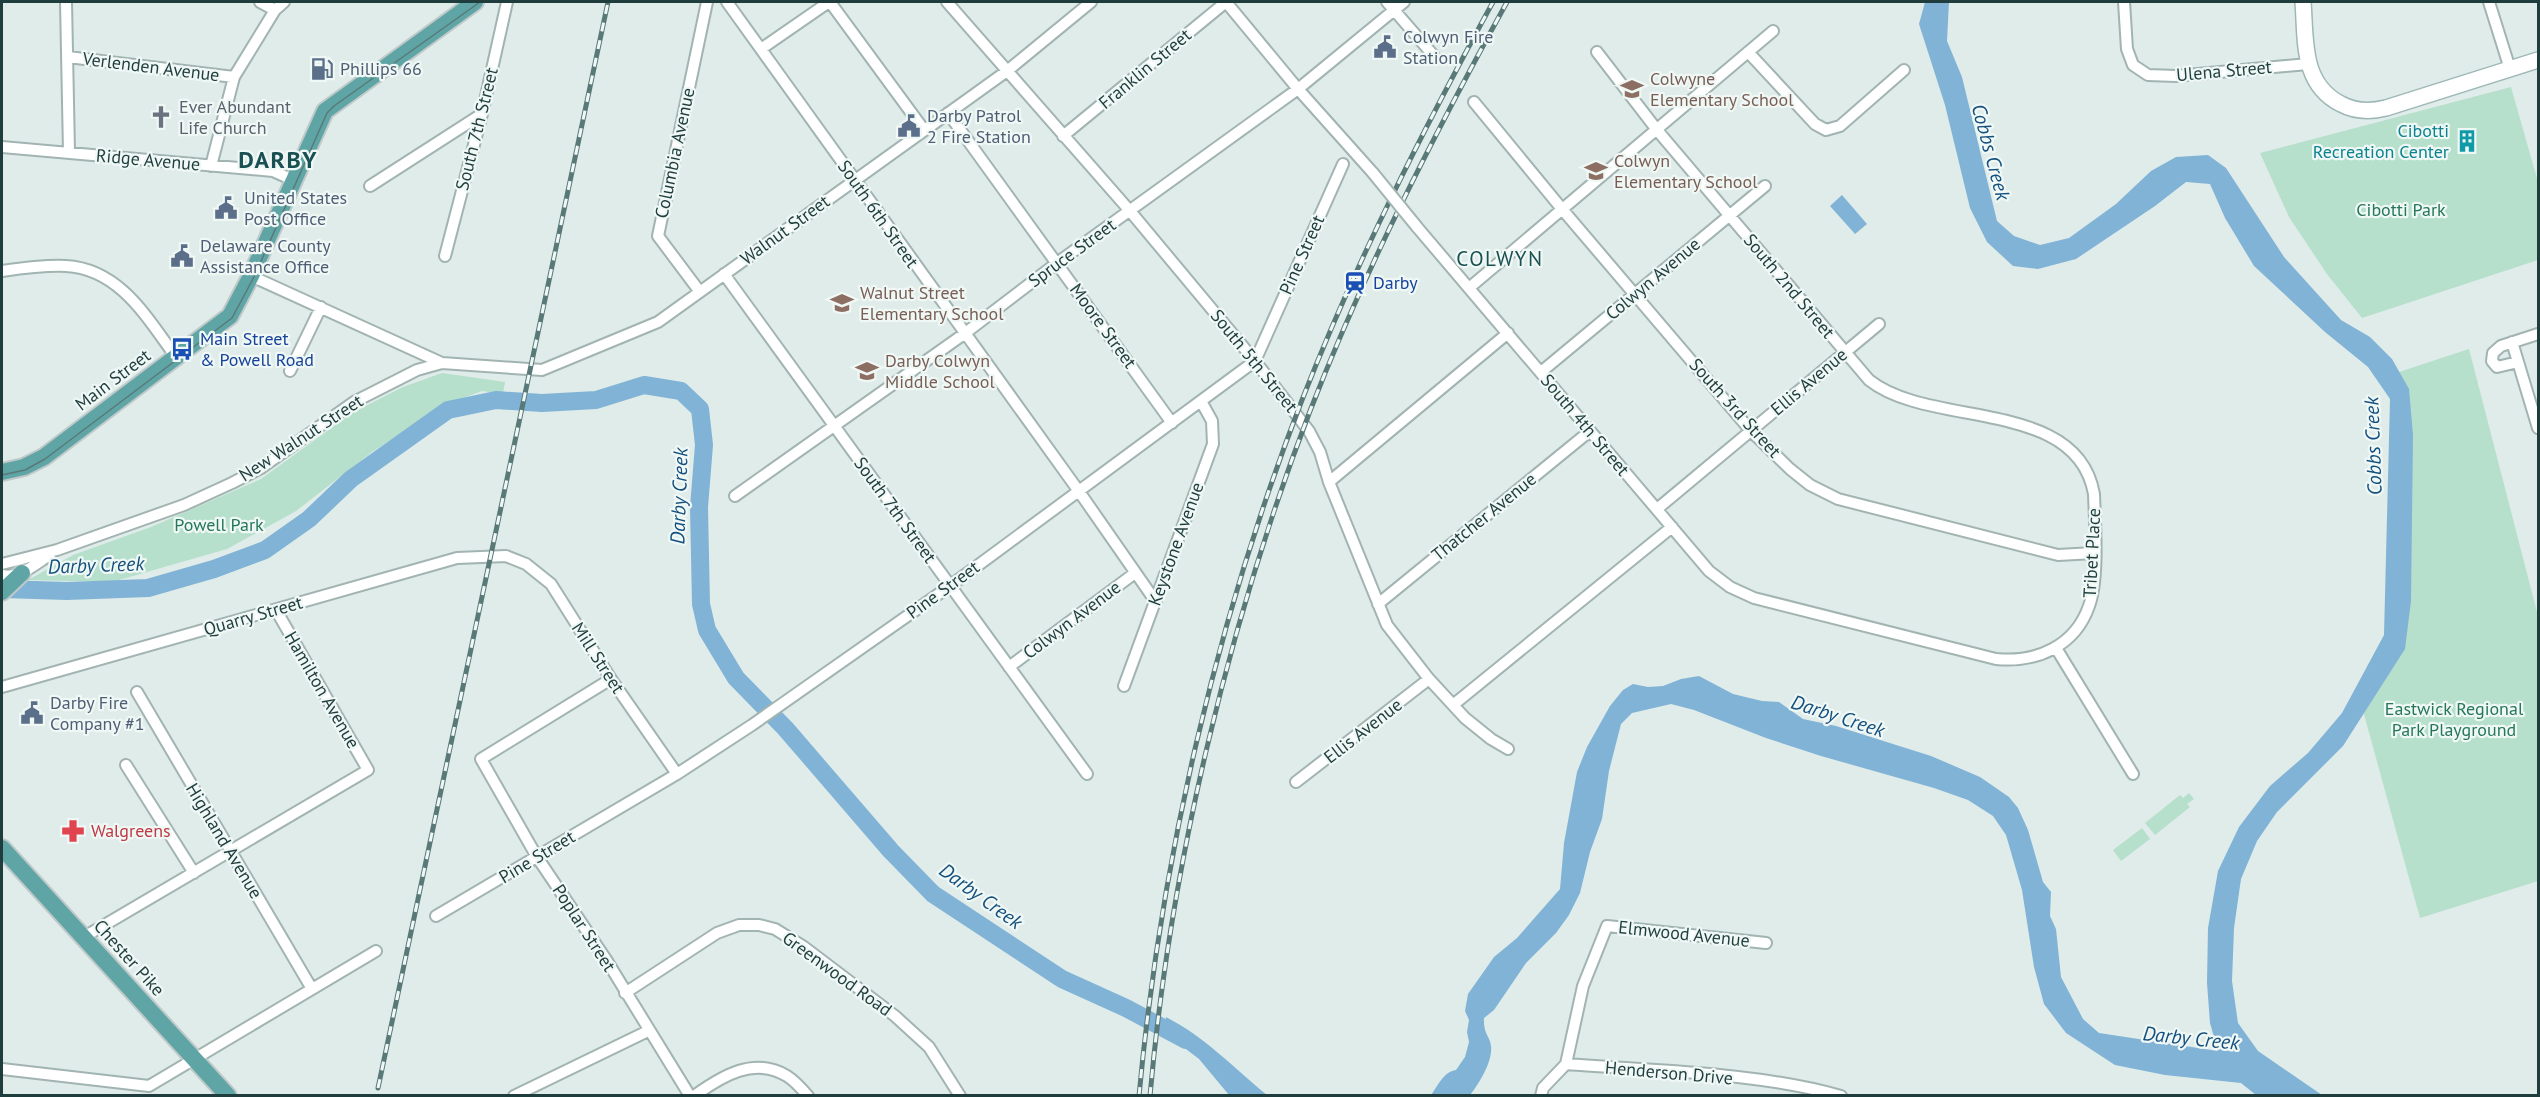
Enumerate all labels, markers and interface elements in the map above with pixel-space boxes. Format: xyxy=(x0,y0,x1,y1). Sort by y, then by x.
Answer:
street label: Franklin Street xyxy=(1094,23,1196,114)
place label: Colwyn Fire Station xyxy=(1403,25,1493,69)
public building icon: Colwyn Fire Station xyxy=(1372,34,1398,60)
street label: Verlenden Avenue xyxy=(80,47,221,86)
street label: Ulena Street xyxy=(2175,55,2273,86)
fuel station icon: Phillips 66 xyxy=(309,56,335,82)
place label: Phillips 66 xyxy=(340,57,422,80)
street label: South 7th Street xyxy=(450,65,503,193)
place label: Colwyne Elementary School xyxy=(1650,67,1794,111)
school or university icon: Colwyne Elementary School xyxy=(1619,76,1645,102)
street label: Columbia Avenue xyxy=(649,86,700,220)
place label: Ever Abundant Life Church xyxy=(179,95,291,139)
water label: Cobbs Creek xyxy=(1966,101,2017,204)
church icon: Ever Abundant Life Church xyxy=(148,104,174,130)
place label: Darby Patrol 2 Fire Station xyxy=(927,104,1031,148)
public building icon: Darby Patrol 2 Fire Station xyxy=(896,113,922,139)
place label: Cibotti Recreation Center xyxy=(2313,119,2449,163)
building icon: Cibotti Recreation Center xyxy=(2454,128,2480,154)
street label: Ridge Avenue xyxy=(95,143,201,176)
district label: DARBY xyxy=(238,144,318,175)
place label: Colwyn Elementary School xyxy=(1614,149,1758,193)
street label: South 6th Street xyxy=(833,155,924,272)
school or university icon: Colwyn Elementary School xyxy=(1583,158,1609,184)
place label: United States Post Office xyxy=(244,186,347,230)
street label: Walnut Street xyxy=(736,189,834,270)
public building icon: United States Post Office xyxy=(213,195,239,221)
park label: Cibotti Park xyxy=(2356,198,2446,221)
street label: Pine Street xyxy=(1274,211,1329,298)
street label: Spruce Street xyxy=(1023,213,1120,292)
street label: South 2nd Street xyxy=(1739,229,1840,343)
street label: Colwyn Avenue xyxy=(1601,232,1705,325)
place label: Delaware County Assistance Office xyxy=(200,234,331,278)
public building icon: Delaware County Assistance Office xyxy=(169,243,195,269)
district label: COLWYN xyxy=(1456,245,1544,272)
station icon: Darby xyxy=(1342,270,1368,296)
place label: Darby xyxy=(1373,271,1418,294)
street label: Moore Street xyxy=(1065,279,1142,373)
place label: Walnut Street Elementary School xyxy=(860,281,1004,325)
school or university icon: Walnut Street Elementary School xyxy=(829,290,855,316)
street label: South 5th Street xyxy=(1206,304,1303,417)
place label: Main Street & Powell Road xyxy=(200,327,314,371)
bus stop icon: Main Street & Powell Road xyxy=(169,336,195,362)
street label: Ellis Avenue xyxy=(1766,343,1852,420)
street label: Main Street xyxy=(70,344,155,415)
place label: Darby Colwyn Middle School xyxy=(885,349,995,393)
street label: South 3rd Street xyxy=(1685,353,1786,462)
school or university icon: Darby Colwyn Middle School xyxy=(854,358,880,384)
street label: South 4th Street xyxy=(1536,369,1635,480)
street label: New Walnut Street xyxy=(234,389,367,486)
water label: Cobbs Creek xyxy=(2358,395,2388,496)
water label: Darby Creek xyxy=(664,446,694,545)
street label: South 7th Street xyxy=(849,452,942,567)
street label: Thatcher Avenue xyxy=(1427,467,1541,566)
street label: Keystone Avenue xyxy=(1143,479,1209,609)
street label: Tribet Place xyxy=(2078,507,2105,598)
park label: Powell Park xyxy=(174,513,264,536)
water label: Darby Creek xyxy=(47,550,146,580)
street label: Pine Street xyxy=(902,555,984,624)
street label: Colwyn Avenue xyxy=(1018,575,1125,664)
street label: Quarry Street xyxy=(201,590,305,641)
street label: Mill Street xyxy=(567,618,630,698)
street label: Hamilton Avenue xyxy=(280,627,365,752)
water label: Darby Creek xyxy=(1788,689,1889,744)
place label: Darby Fire Company #1 xyxy=(50,691,145,735)
street label: Ellis Avenue xyxy=(1319,693,1406,768)
park label: Eastwick Regional Park Playground xyxy=(2385,697,2524,741)
public building icon: Darby Fire Company #1 xyxy=(19,700,45,726)
street label: Highland Avenue xyxy=(181,779,268,903)
pharmacy icon: Walgreens xyxy=(60,818,86,844)
place label: Walgreens xyxy=(91,819,171,842)
street label: Pine Street xyxy=(495,825,579,888)
water label: Darby Creek xyxy=(934,857,1029,936)
street label: Poplar Street xyxy=(548,880,621,976)
street label: Chester Pike xyxy=(89,915,170,1001)
street label: Elmwood Avenue xyxy=(1617,915,1751,952)
street label: Greenwood Road xyxy=(778,926,897,1021)
water label: Darby Creek xyxy=(2142,1020,2241,1056)
street label: Henderson Drive xyxy=(1604,1055,1734,1090)

